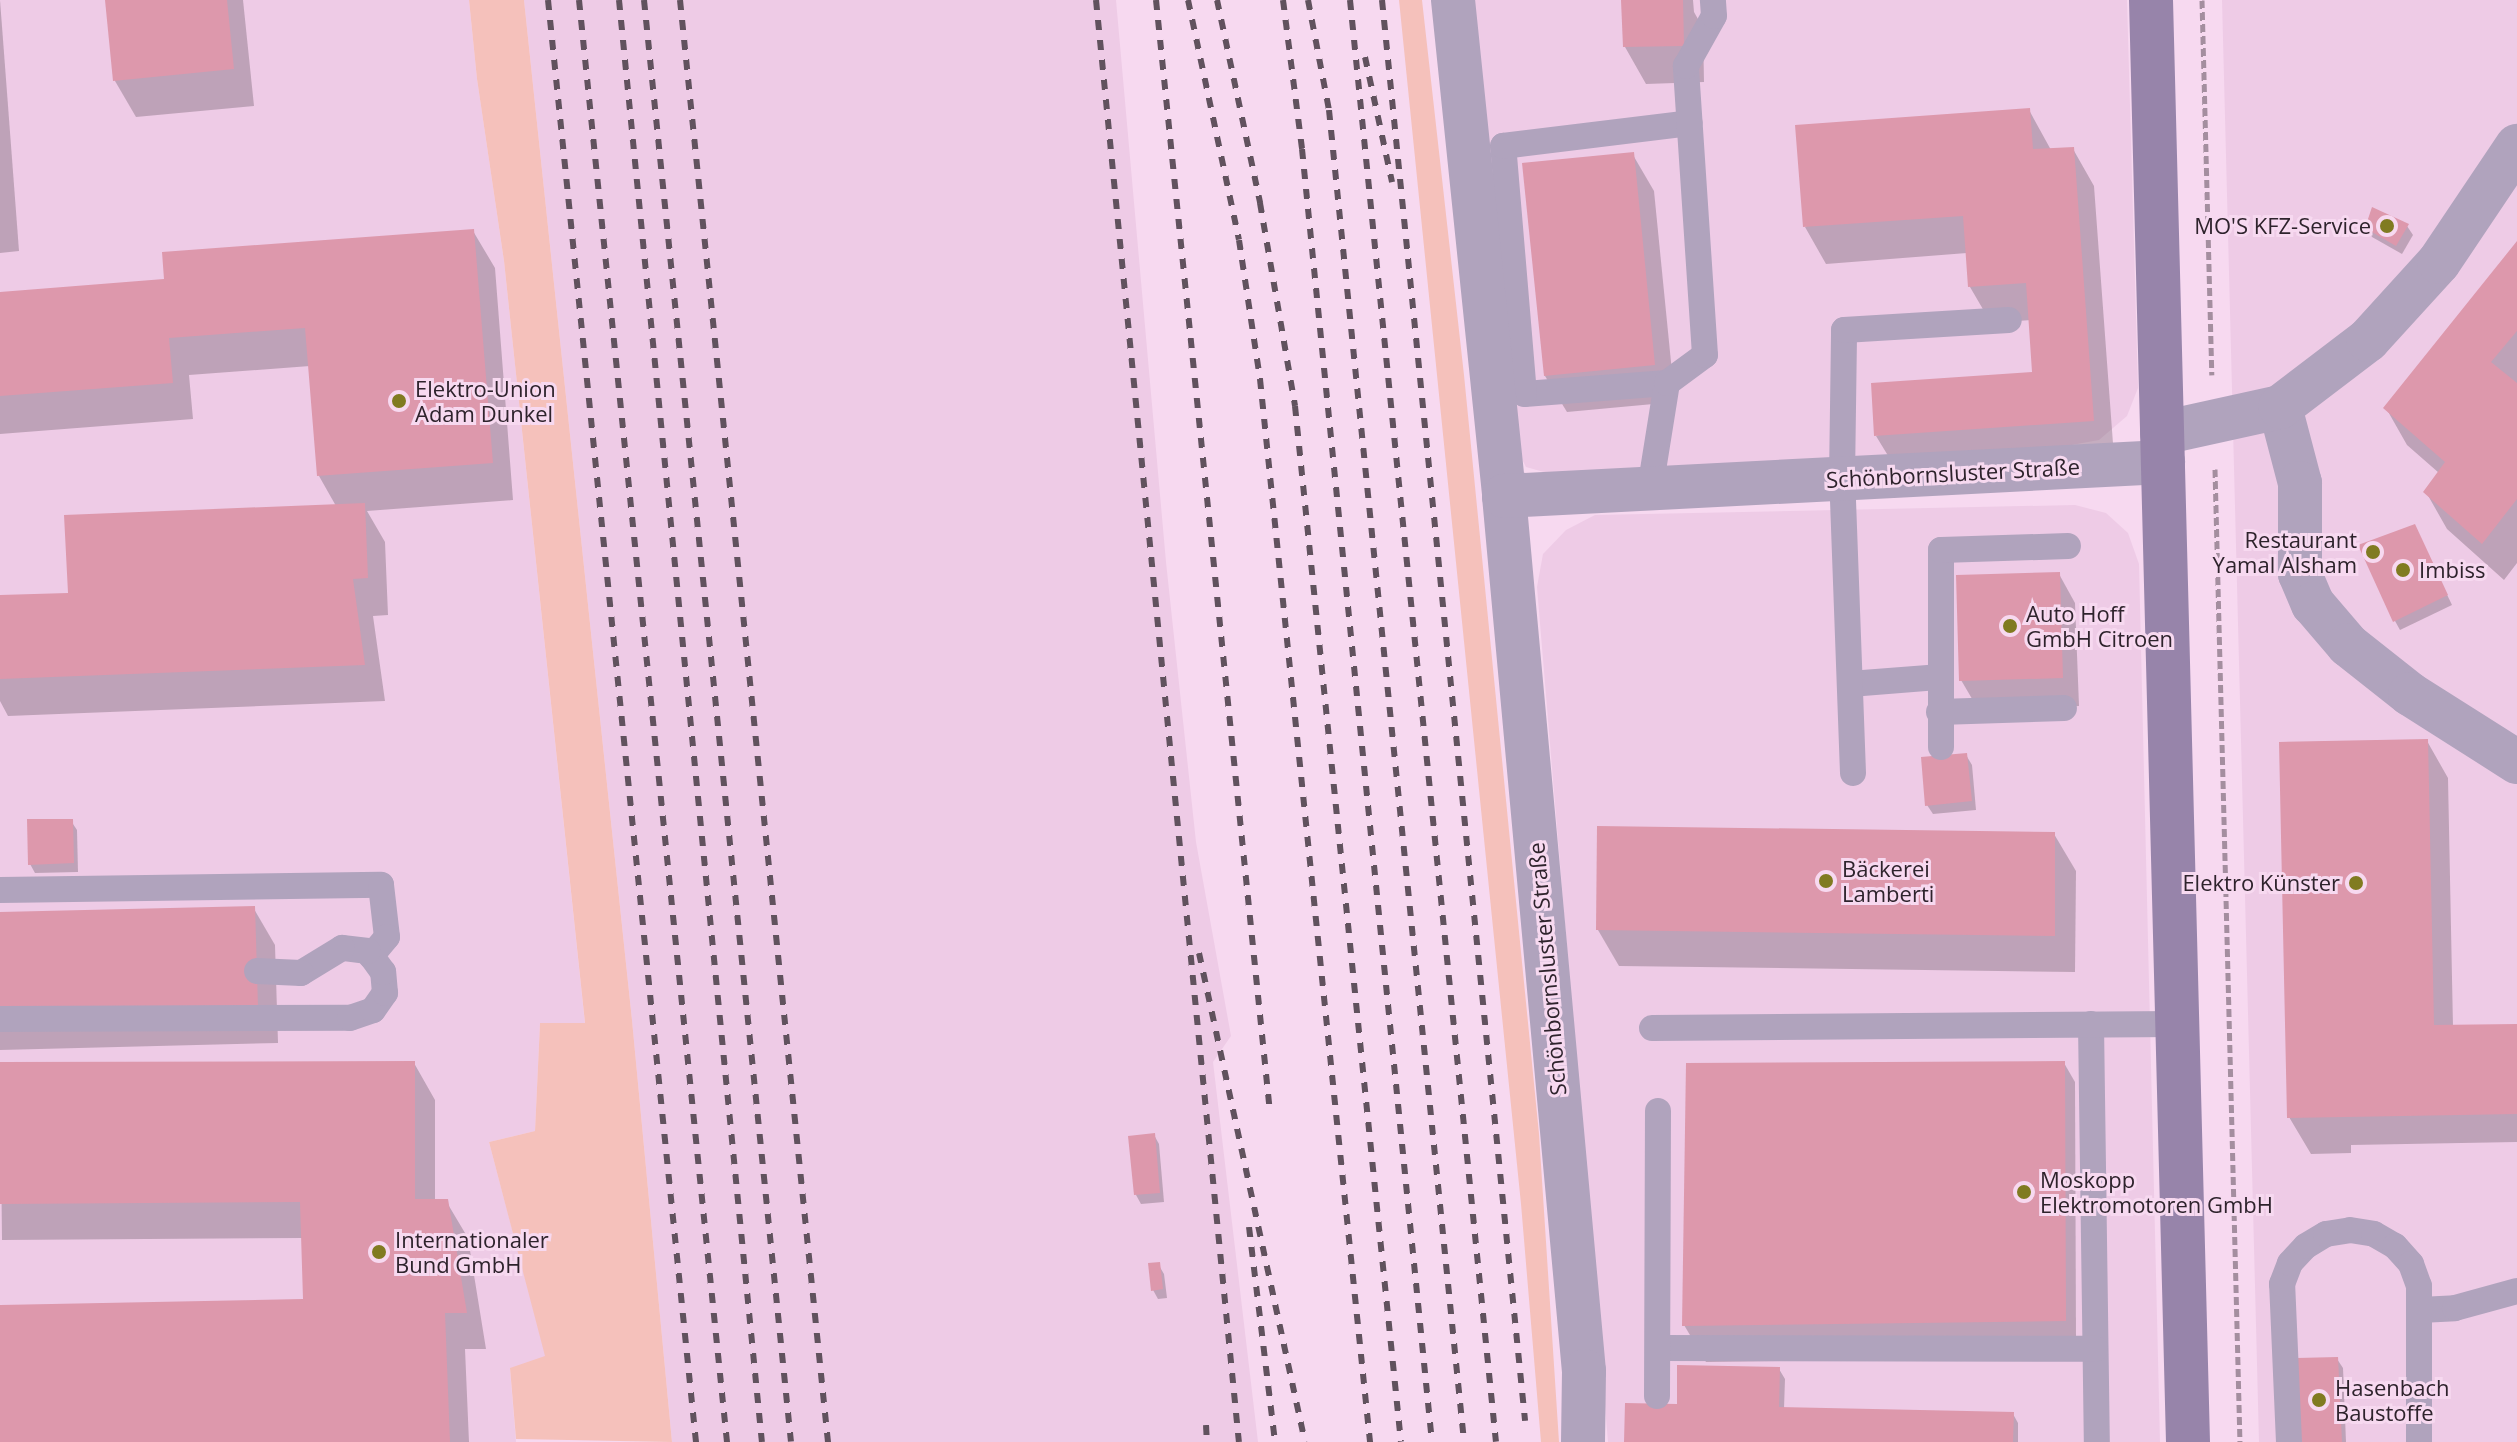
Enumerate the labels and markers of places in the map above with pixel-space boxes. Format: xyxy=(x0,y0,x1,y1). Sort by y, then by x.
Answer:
place label: MO'S KFZ-Service xyxy=(2194,213,2371,239)
marker: MO'S KFZ-Service xyxy=(2378,217,2396,235)
place label: Elektro-Union Adam Dunkel xyxy=(415,375,556,426)
marker: Elektro-Union Adam Dunkel xyxy=(390,392,408,410)
place label: Restaurant Yamal Alsham xyxy=(2213,526,2357,578)
marker: Restaurant Yamal Alsham xyxy=(2364,543,2382,561)
place label: Imbiss xyxy=(2419,557,2485,583)
marker: Imbiss xyxy=(2394,561,2412,579)
place label: Auto Hoff GmbH Citroen xyxy=(2026,600,2173,652)
marker: Auto Hoff GmbH Citroen xyxy=(2001,617,2019,635)
place label: Bäckerei Lamberti xyxy=(1842,855,1934,906)
place label: Elektro Künster xyxy=(2182,870,2340,896)
marker: Bäckerei Lamberti xyxy=(1817,872,1835,890)
marker: Elektro Künster xyxy=(2347,874,2365,892)
place label: Moskopp Elektromotoren GmbH xyxy=(2040,1166,2273,1218)
marker: Moskopp Elektromotoren GmbH xyxy=(2015,1183,2033,1201)
place label: Internationaler Bund GmbH xyxy=(395,1226,549,1278)
marker: Internationaler Bund GmbH xyxy=(370,1243,388,1261)
place label: Hasenbach Baustoffe xyxy=(2335,1374,2449,1426)
marker: Hasenbach Baustoffe xyxy=(2310,1391,2328,1409)

